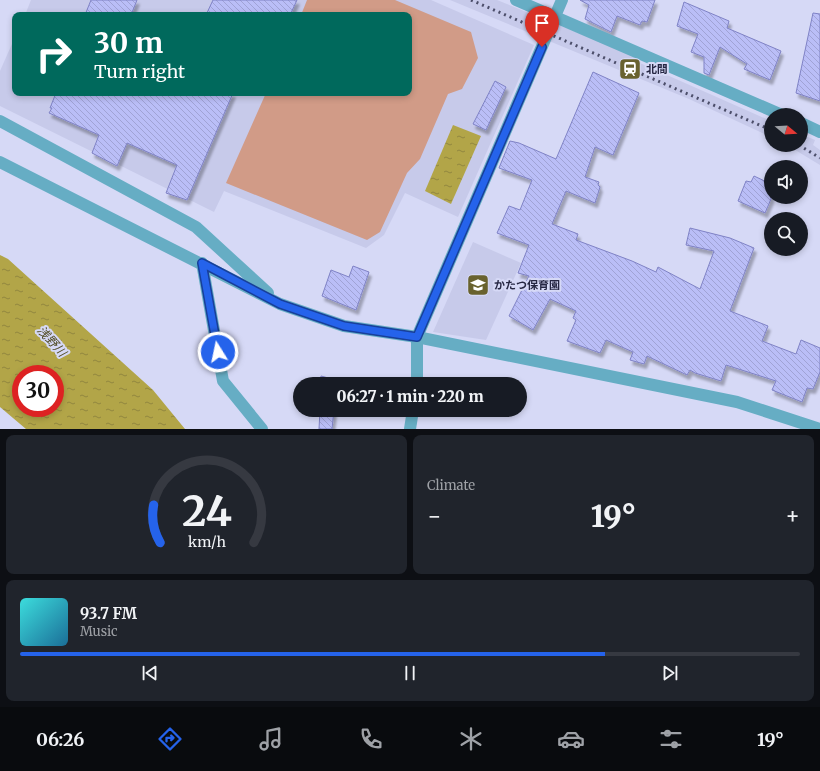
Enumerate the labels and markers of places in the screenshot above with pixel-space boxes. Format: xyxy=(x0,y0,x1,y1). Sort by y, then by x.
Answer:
pin xyxy=(525,6,559,47)
station icon: 北間 xyxy=(617,56,643,82)
place label: 北間 xyxy=(646,62,668,76)
school or university icon: かたつ保育園 xyxy=(465,272,491,298)
place label: かたつ保育園 xyxy=(494,278,560,292)

